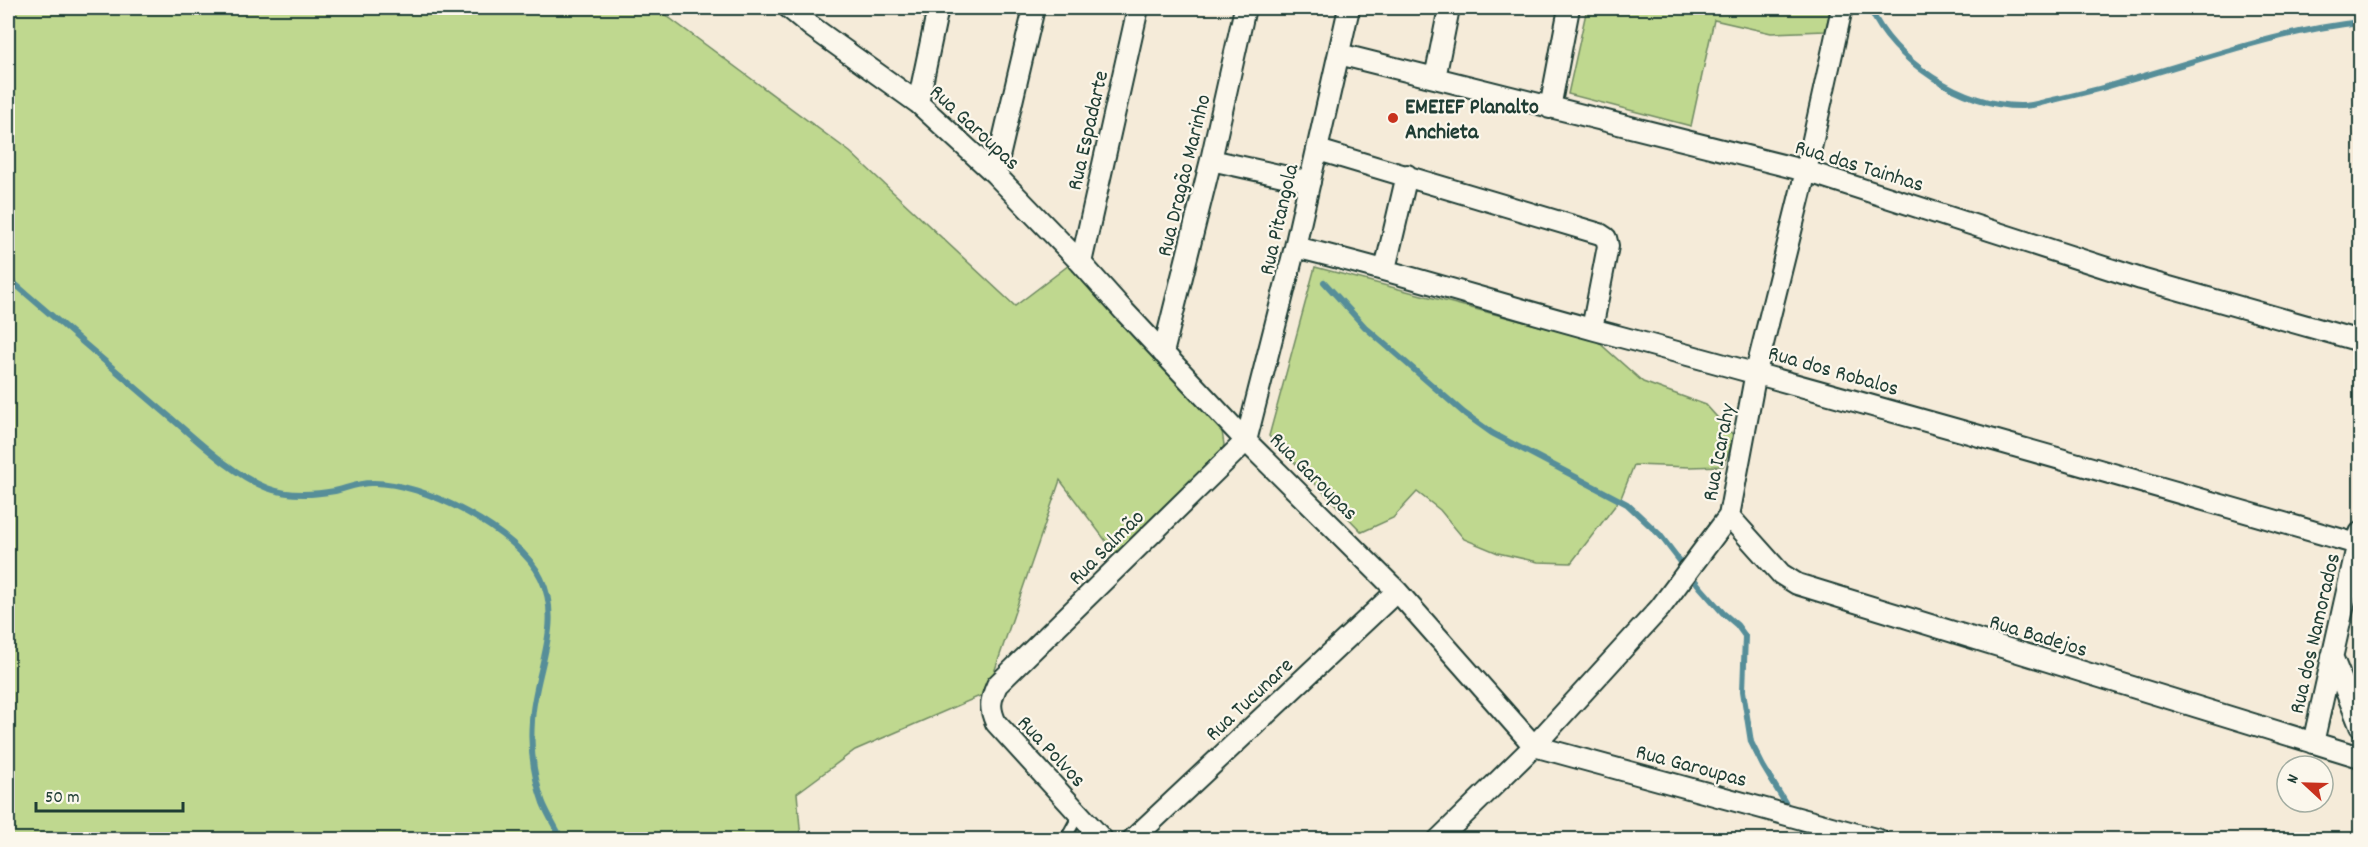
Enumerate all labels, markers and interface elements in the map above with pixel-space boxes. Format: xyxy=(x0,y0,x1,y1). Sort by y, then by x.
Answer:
street label: Rua Espadarte xyxy=(1061,68,1118,194)
street label: Rua Garoupas xyxy=(921,78,1026,179)
street label: Rua Dragão Marinho xyxy=(1150,91,1221,260)
place label: EMEIEF Planalto Anchieta xyxy=(1405,93,1539,149)
marker: EMEIEF Planalto Anchieta xyxy=(1386,111,1400,125)
street label: Rua das Tainhas xyxy=(1791,133,1927,202)
street label: Rua Pitangola xyxy=(1253,161,1308,278)
street label: Rua dos Robalos xyxy=(1764,339,1902,406)
street label: Rua Icarahy xyxy=(1696,400,1745,504)
street label: Rua Garoupas xyxy=(1261,426,1364,529)
street label: Rua Salmão xyxy=(1062,503,1153,594)
street label: Rua dos Namorados xyxy=(2283,550,2350,717)
street label: Rua Badejos xyxy=(1985,608,2091,667)
street label: Rua Tucunare xyxy=(1199,652,1301,750)
street label: Rua Polvos xyxy=(1009,709,1092,795)
street label: Rua Garoupas xyxy=(1632,738,1750,797)
north arrow xyxy=(2275,754,2335,814)
text: N xyxy=(2281,771,2306,787)
scale bar xyxy=(36,775,183,813)
text: 50 m xyxy=(45,786,80,811)

